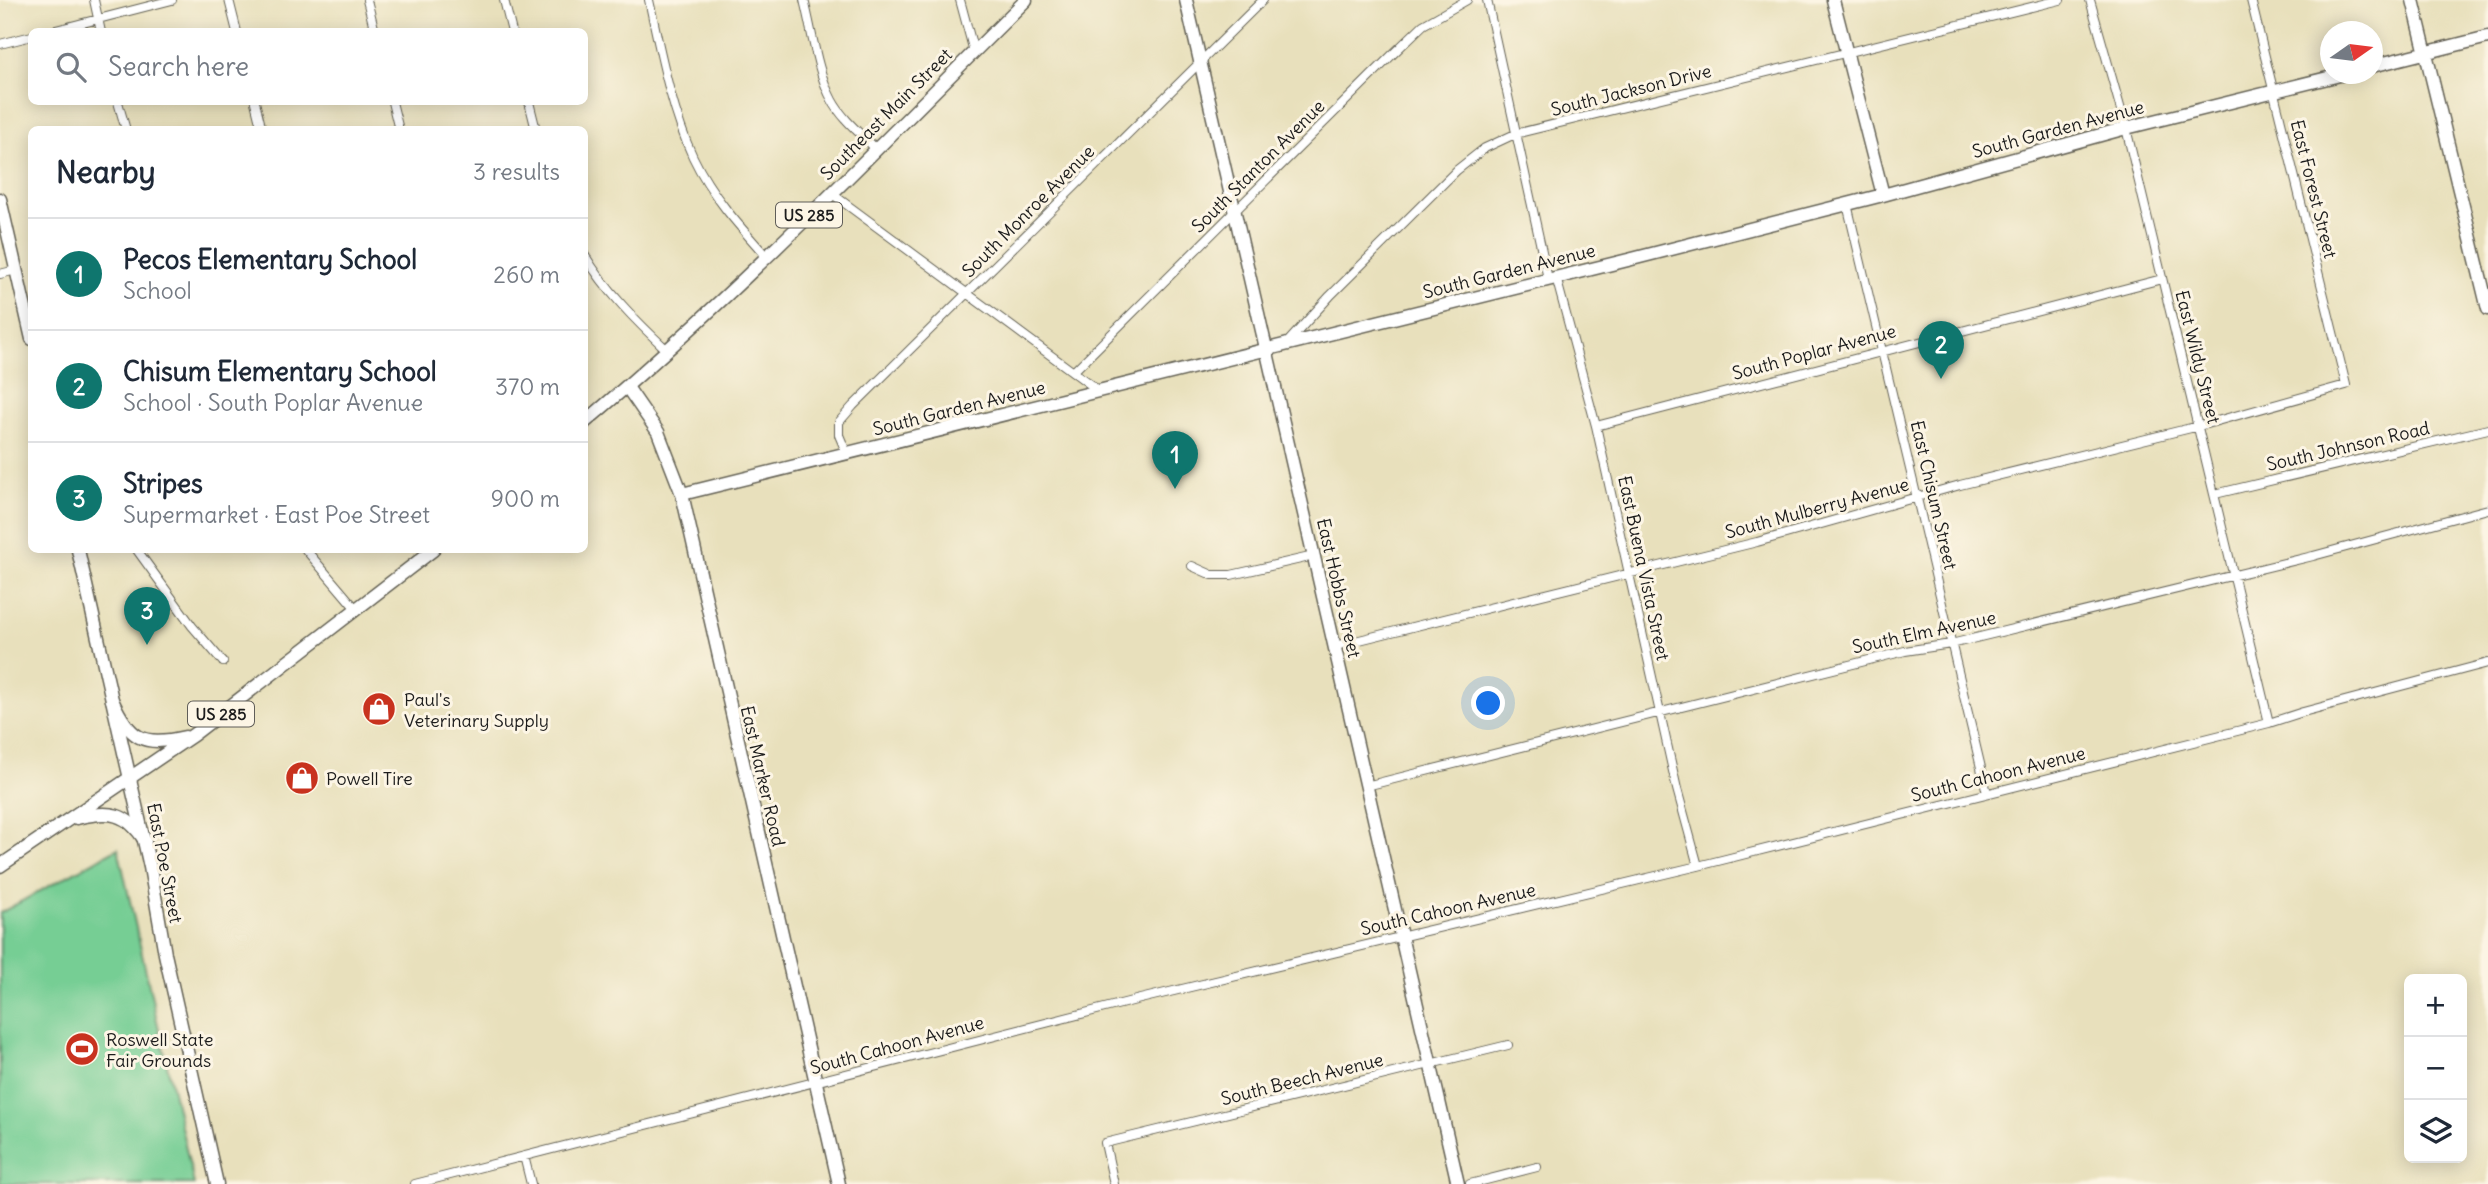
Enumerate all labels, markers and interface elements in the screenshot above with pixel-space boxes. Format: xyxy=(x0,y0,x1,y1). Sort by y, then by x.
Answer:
north arrow xyxy=(2320,21,2383,84)
search box xyxy=(28,28,588,105)
street label: Southeast Main Street xyxy=(815,43,957,185)
icon: search xyxy=(52,48,90,86)
text: Search here xyxy=(108,50,249,83)
street label: South Jackson Drive xyxy=(1548,59,1714,121)
street label: South Stanton Avenue xyxy=(1187,95,1329,237)
street label: South Garden Avenue xyxy=(1970,95,2146,163)
street label: East Forest Street xyxy=(2286,117,2342,261)
street label: South Monroe Avenue xyxy=(957,140,1099,282)
text: Nearby xyxy=(56,153,156,191)
text: 3 results xyxy=(473,157,560,186)
road number: US 285 xyxy=(776,202,842,228)
street label: South Garden Avenue xyxy=(1420,238,1598,304)
text: Pecos Elementary School xyxy=(123,243,417,276)
text: 1 xyxy=(74,260,84,289)
text: 260 m xyxy=(493,260,560,289)
text: School xyxy=(123,276,192,305)
street label: East Wildy Street xyxy=(2170,288,2226,426)
street label: South Poplar Avenue xyxy=(1730,319,1898,385)
pin: 2 xyxy=(1918,321,1964,379)
text: Chisum Elementary School xyxy=(123,355,437,388)
text: 2 xyxy=(73,372,85,401)
text: 370 m xyxy=(495,372,560,401)
street label: South Garden Avenue xyxy=(870,375,1048,441)
text: School · South Poplar Avenue xyxy=(123,388,423,417)
street label: South Johnson Road xyxy=(2264,416,2432,476)
street label: East Chisum Street xyxy=(1906,418,1962,572)
pin: 1 xyxy=(1152,431,1198,489)
text: Stripes xyxy=(123,467,203,500)
street label: South Mulberry Avenue xyxy=(1722,472,1912,544)
street label: East Buena Vista Street xyxy=(1613,474,1675,662)
text: 3 xyxy=(72,484,86,513)
text: 900 m xyxy=(491,484,560,513)
text: Supermarket · East Poe Street xyxy=(123,500,430,529)
street label: East Hobbs Street xyxy=(1312,516,1366,660)
pin: 3 xyxy=(124,587,170,645)
street label: South Elm Avenue xyxy=(1850,606,1998,658)
your location xyxy=(1471,686,1505,720)
place label: Paul's Veterinary Supply xyxy=(404,688,549,732)
shop icon: Paul's Veterinary Supply xyxy=(360,690,398,728)
road number: US 285 xyxy=(188,702,254,726)
street label: East Marker Road xyxy=(736,703,790,849)
street label: South Cahoon Avenue xyxy=(1908,741,2088,807)
shop icon: Powell Tire xyxy=(283,759,321,797)
place label: Powell Tire xyxy=(326,767,413,790)
street label: East Poe Street xyxy=(142,801,188,925)
street label: South Cahoon Avenue xyxy=(1358,878,1538,940)
map controls xyxy=(2404,974,2467,1163)
button: + xyxy=(2404,974,2467,1037)
street label: South Cahoon Avenue xyxy=(808,1011,986,1079)
place label: Roswell State Fair Grounds xyxy=(106,1028,213,1072)
sports icon: Roswell State Fair Grounds xyxy=(63,1030,101,1068)
button: − xyxy=(2404,1037,2467,1100)
street label: South Beech Avenue xyxy=(1218,1048,1386,1110)
button: layers xyxy=(2404,1100,2467,1163)

